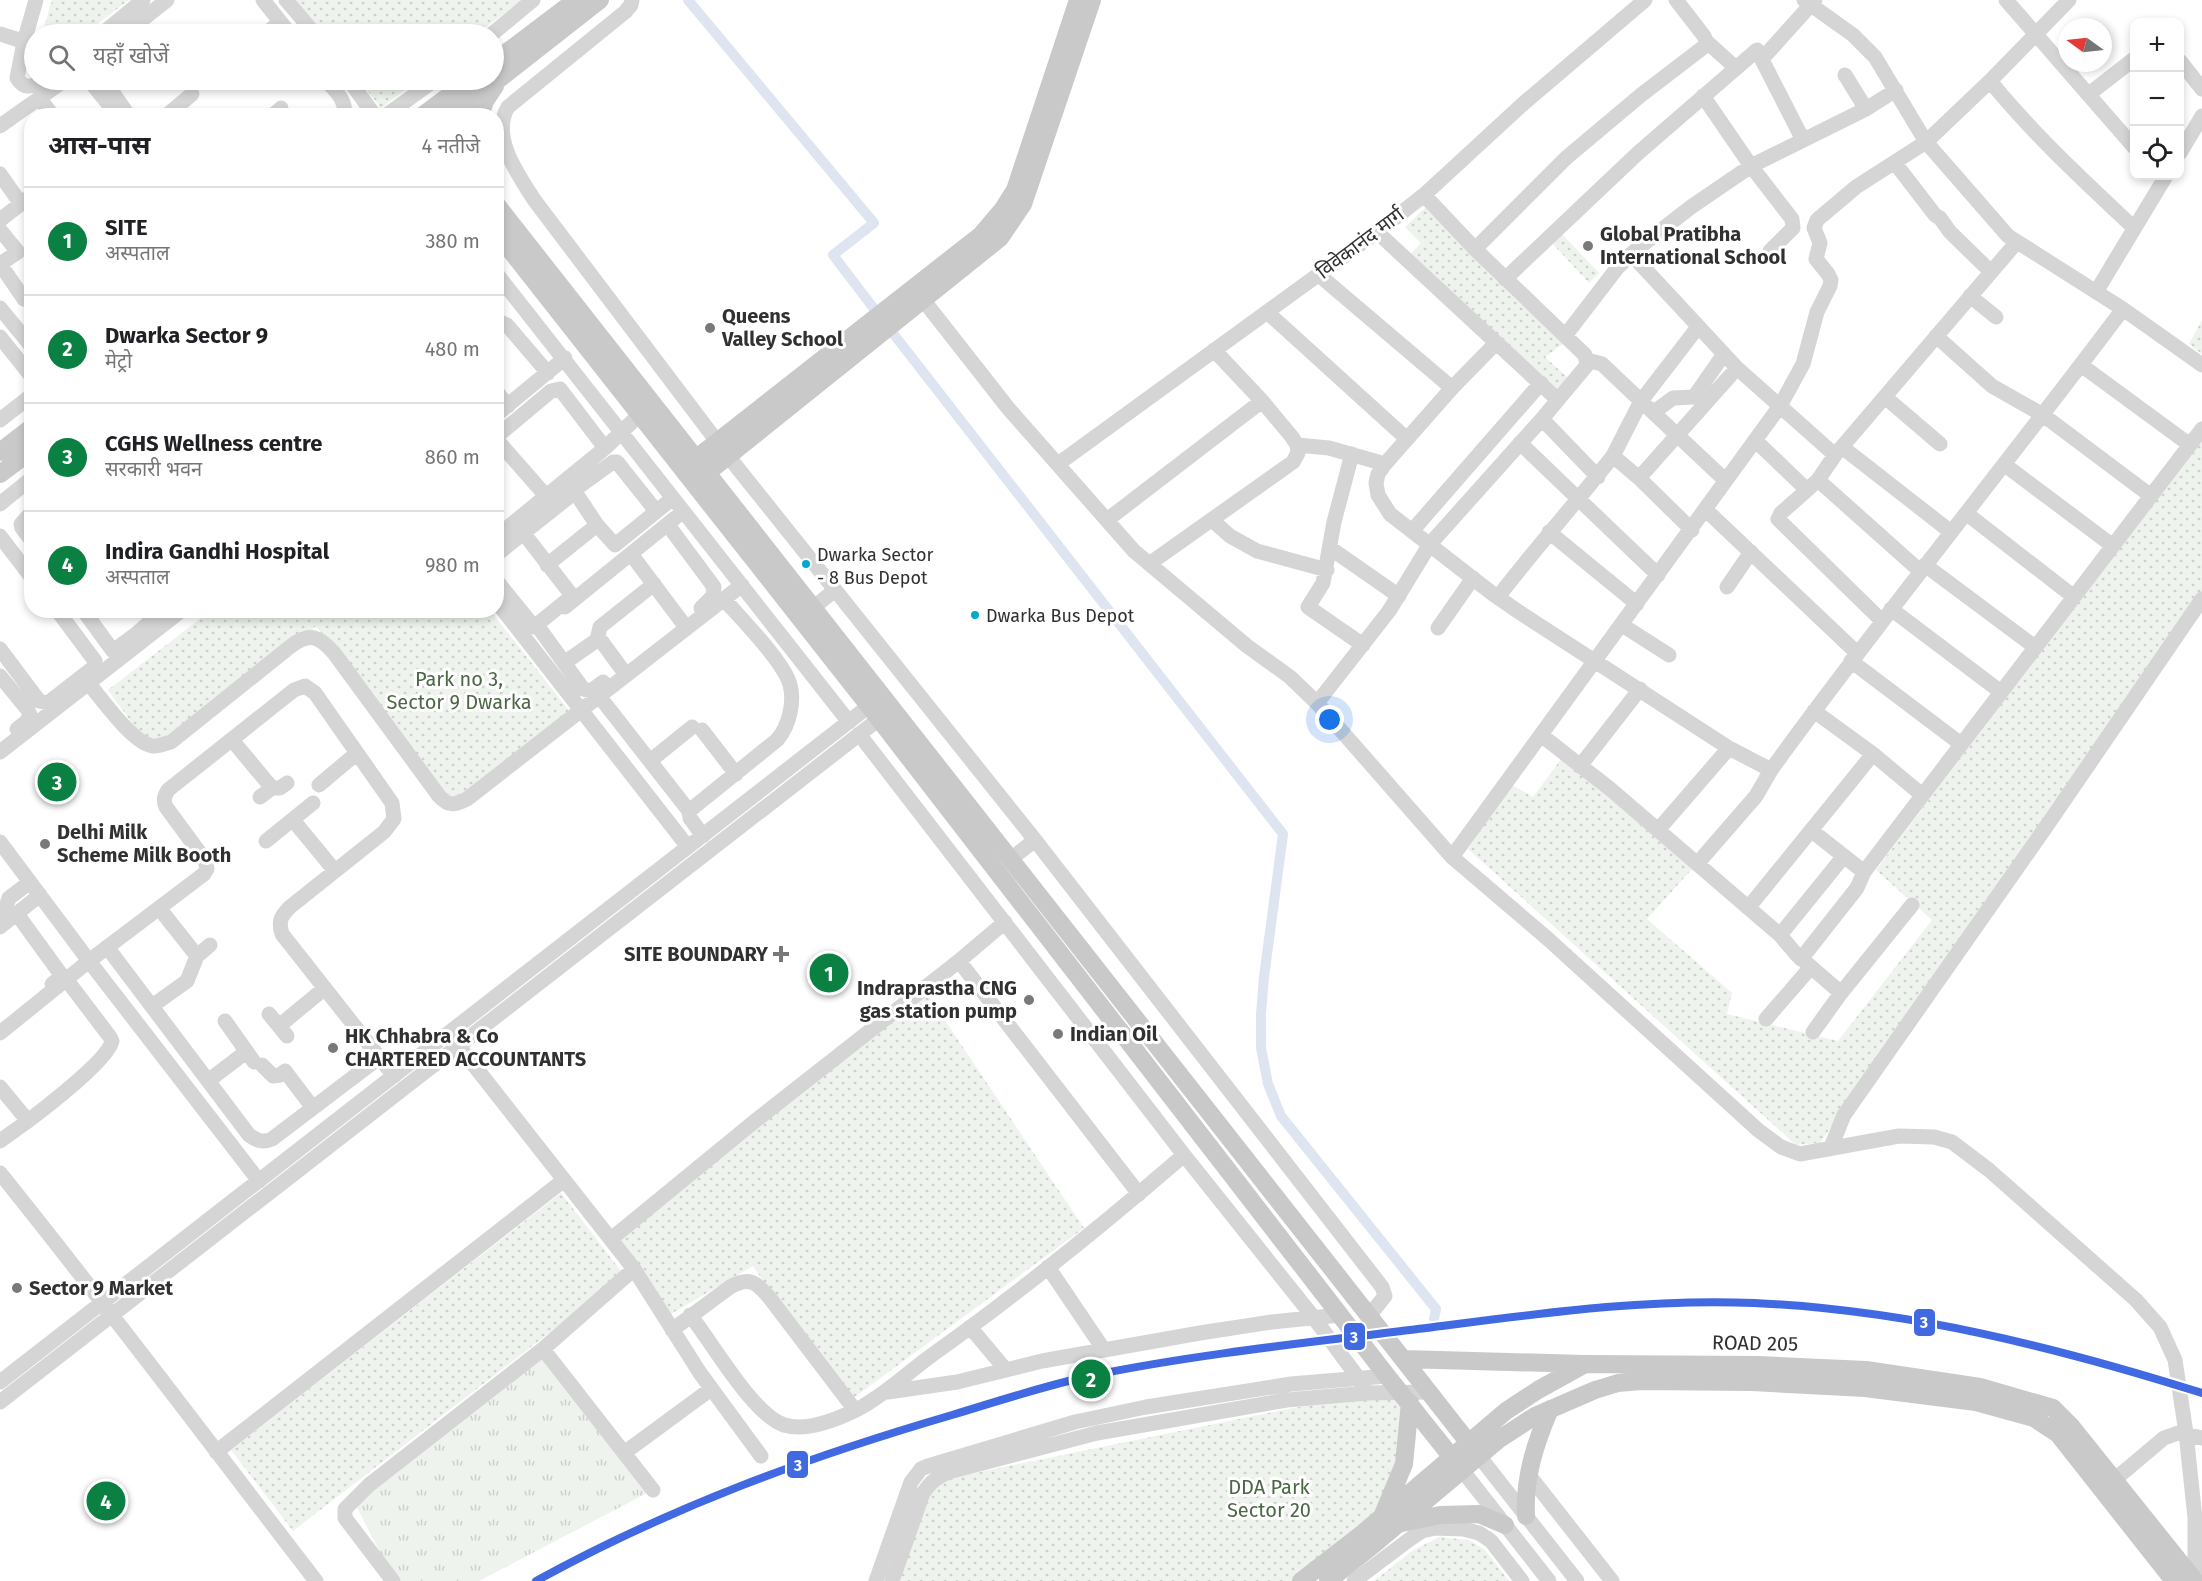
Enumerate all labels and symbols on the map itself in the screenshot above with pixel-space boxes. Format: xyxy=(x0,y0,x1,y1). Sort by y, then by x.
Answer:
north arrow xyxy=(2058,18,2112,72)
street label: विवेकानंद मार्ग xyxy=(1311,202,1409,284)
place label: Global Pratibha International School xyxy=(1600,222,1786,269)
marker: Global Pratibha International School xyxy=(1581,239,1595,253)
place label: Queens Valley School xyxy=(721,304,843,351)
marker: Queens Valley School xyxy=(703,321,717,335)
place label: Dwarka Sector - 8 Bus Depot xyxy=(817,544,933,589)
marker: Dwarka Sector - 8 Bus Depot xyxy=(800,558,812,570)
place label: Dwarka Bus Depot xyxy=(986,605,1135,627)
marker: Dwarka Bus Depot xyxy=(969,609,981,621)
park label: Park no 3, Sector 9 Dwarka xyxy=(386,667,532,714)
your location xyxy=(1315,705,1344,734)
pin: 3 xyxy=(38,760,76,804)
place label: Delhi Milk Scheme Milk Booth xyxy=(57,820,231,867)
marker: Delhi Milk Scheme Milk Booth xyxy=(38,837,52,851)
place label: SITE BOUNDARY xyxy=(624,942,769,966)
marker: SITE BOUNDARY xyxy=(772,945,790,963)
pin: 1 xyxy=(810,950,848,996)
place label: Indraprastha CNG gas station pump xyxy=(857,976,1017,1023)
marker: Indraprastha CNG gas station pump xyxy=(1022,993,1036,1007)
place label: Indian Oil xyxy=(1070,1022,1158,1046)
place label: HK Chhabra & Co CHARTERED ACCOUNTANTS xyxy=(345,1024,586,1071)
marker: Indian Oil xyxy=(1051,1027,1065,1041)
marker: HK Chhabra & Co CHARTERED ACCOUNTANTS xyxy=(326,1041,340,1055)
place label: Sector 9 Market xyxy=(29,1276,173,1300)
marker: Sector 9 Market xyxy=(10,1281,24,1295)
line badge: 3 xyxy=(1913,1308,1936,1337)
text: 3 xyxy=(1919,1313,1928,1332)
line badge: 3 xyxy=(1343,1322,1366,1351)
text: 3 xyxy=(1349,1328,1358,1347)
street label: ROAD 205 xyxy=(1712,1330,1798,1356)
pin: 2 xyxy=(1072,1356,1110,1402)
line badge: 3 xyxy=(786,1450,809,1479)
text: 3 xyxy=(793,1456,802,1475)
park label: DDA Park Sector 20 xyxy=(1227,1475,1311,1522)
pin: 4 xyxy=(86,1478,126,1524)

